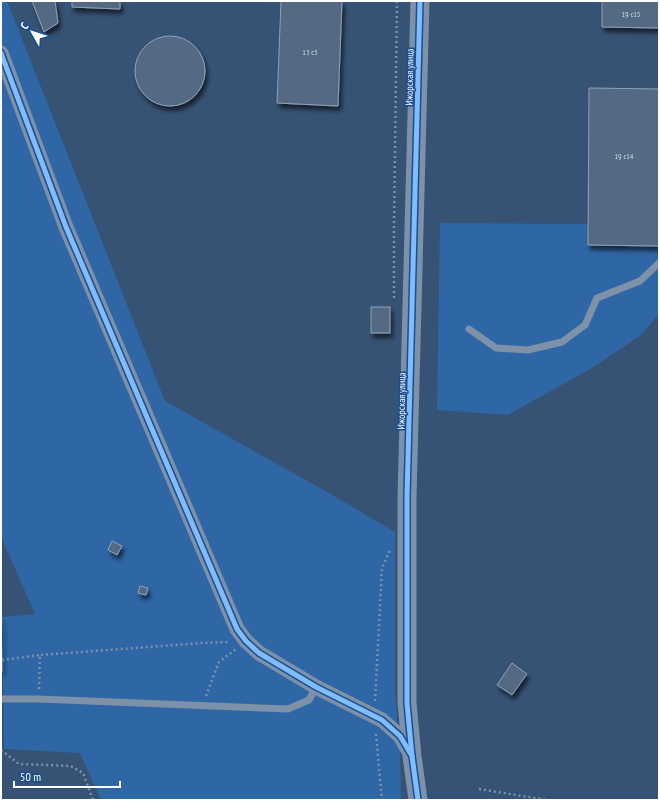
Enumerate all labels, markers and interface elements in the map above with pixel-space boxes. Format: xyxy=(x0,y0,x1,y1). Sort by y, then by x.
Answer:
house number: 19 с15 xyxy=(622,9,640,19)
north arrow xyxy=(12,12,52,52)
text: С xyxy=(17,19,31,32)
house number: 13 с3 xyxy=(302,47,318,57)
street label: Ижорская улица xyxy=(403,48,416,106)
house number: 19 с14 xyxy=(615,151,634,161)
street label: Ижорская улица xyxy=(395,372,408,430)
scale bar xyxy=(14,763,120,789)
text: 50 m xyxy=(20,769,41,784)

